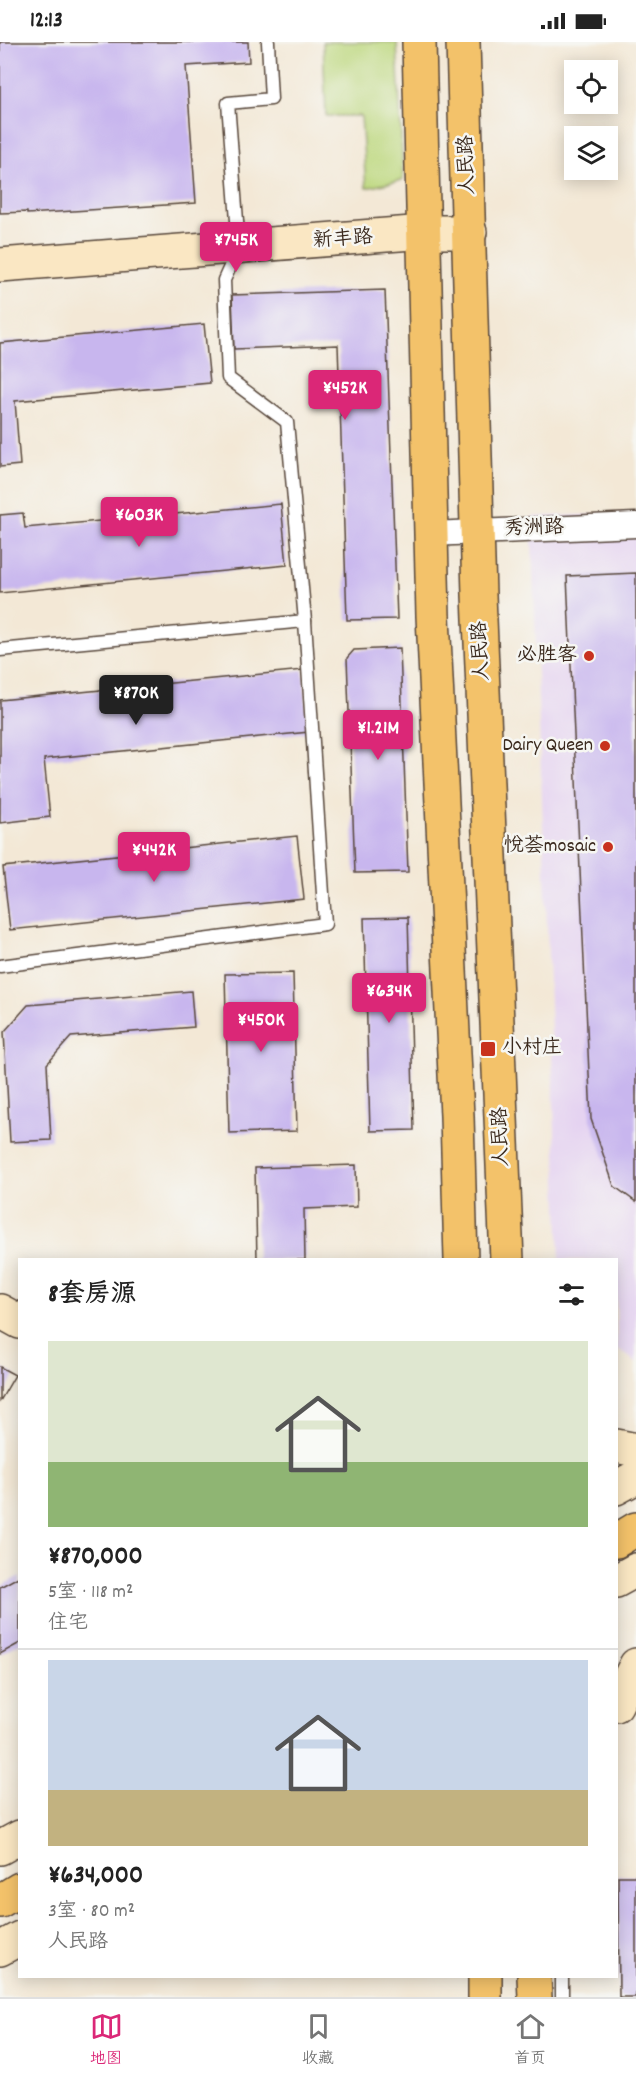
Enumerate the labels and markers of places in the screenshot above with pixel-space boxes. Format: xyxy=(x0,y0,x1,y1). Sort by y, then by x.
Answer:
pin: ¥745K xyxy=(194,222,278,273)
pin: ¥452K xyxy=(303,370,387,421)
pin: ¥603K xyxy=(97,497,181,548)
place label: 必胜客 xyxy=(517,642,577,670)
marker: 必胜客 xyxy=(582,649,596,663)
pin: ¥870K xyxy=(94,675,178,726)
pin: ¥1.21M xyxy=(329,710,427,761)
place label: Dairy Queen xyxy=(502,732,593,760)
marker: Dairy Queen xyxy=(598,739,612,753)
pin: ¥442K xyxy=(112,832,196,883)
place label: 悦荟mosaic xyxy=(504,833,596,861)
marker: 悦荟mosaic xyxy=(601,840,615,854)
pin: ¥634K xyxy=(347,973,431,1024)
pin: ¥450K xyxy=(219,1002,303,1053)
place label: 小村庄 xyxy=(502,1035,562,1063)
marker: 小村庄 xyxy=(479,1040,497,1058)

